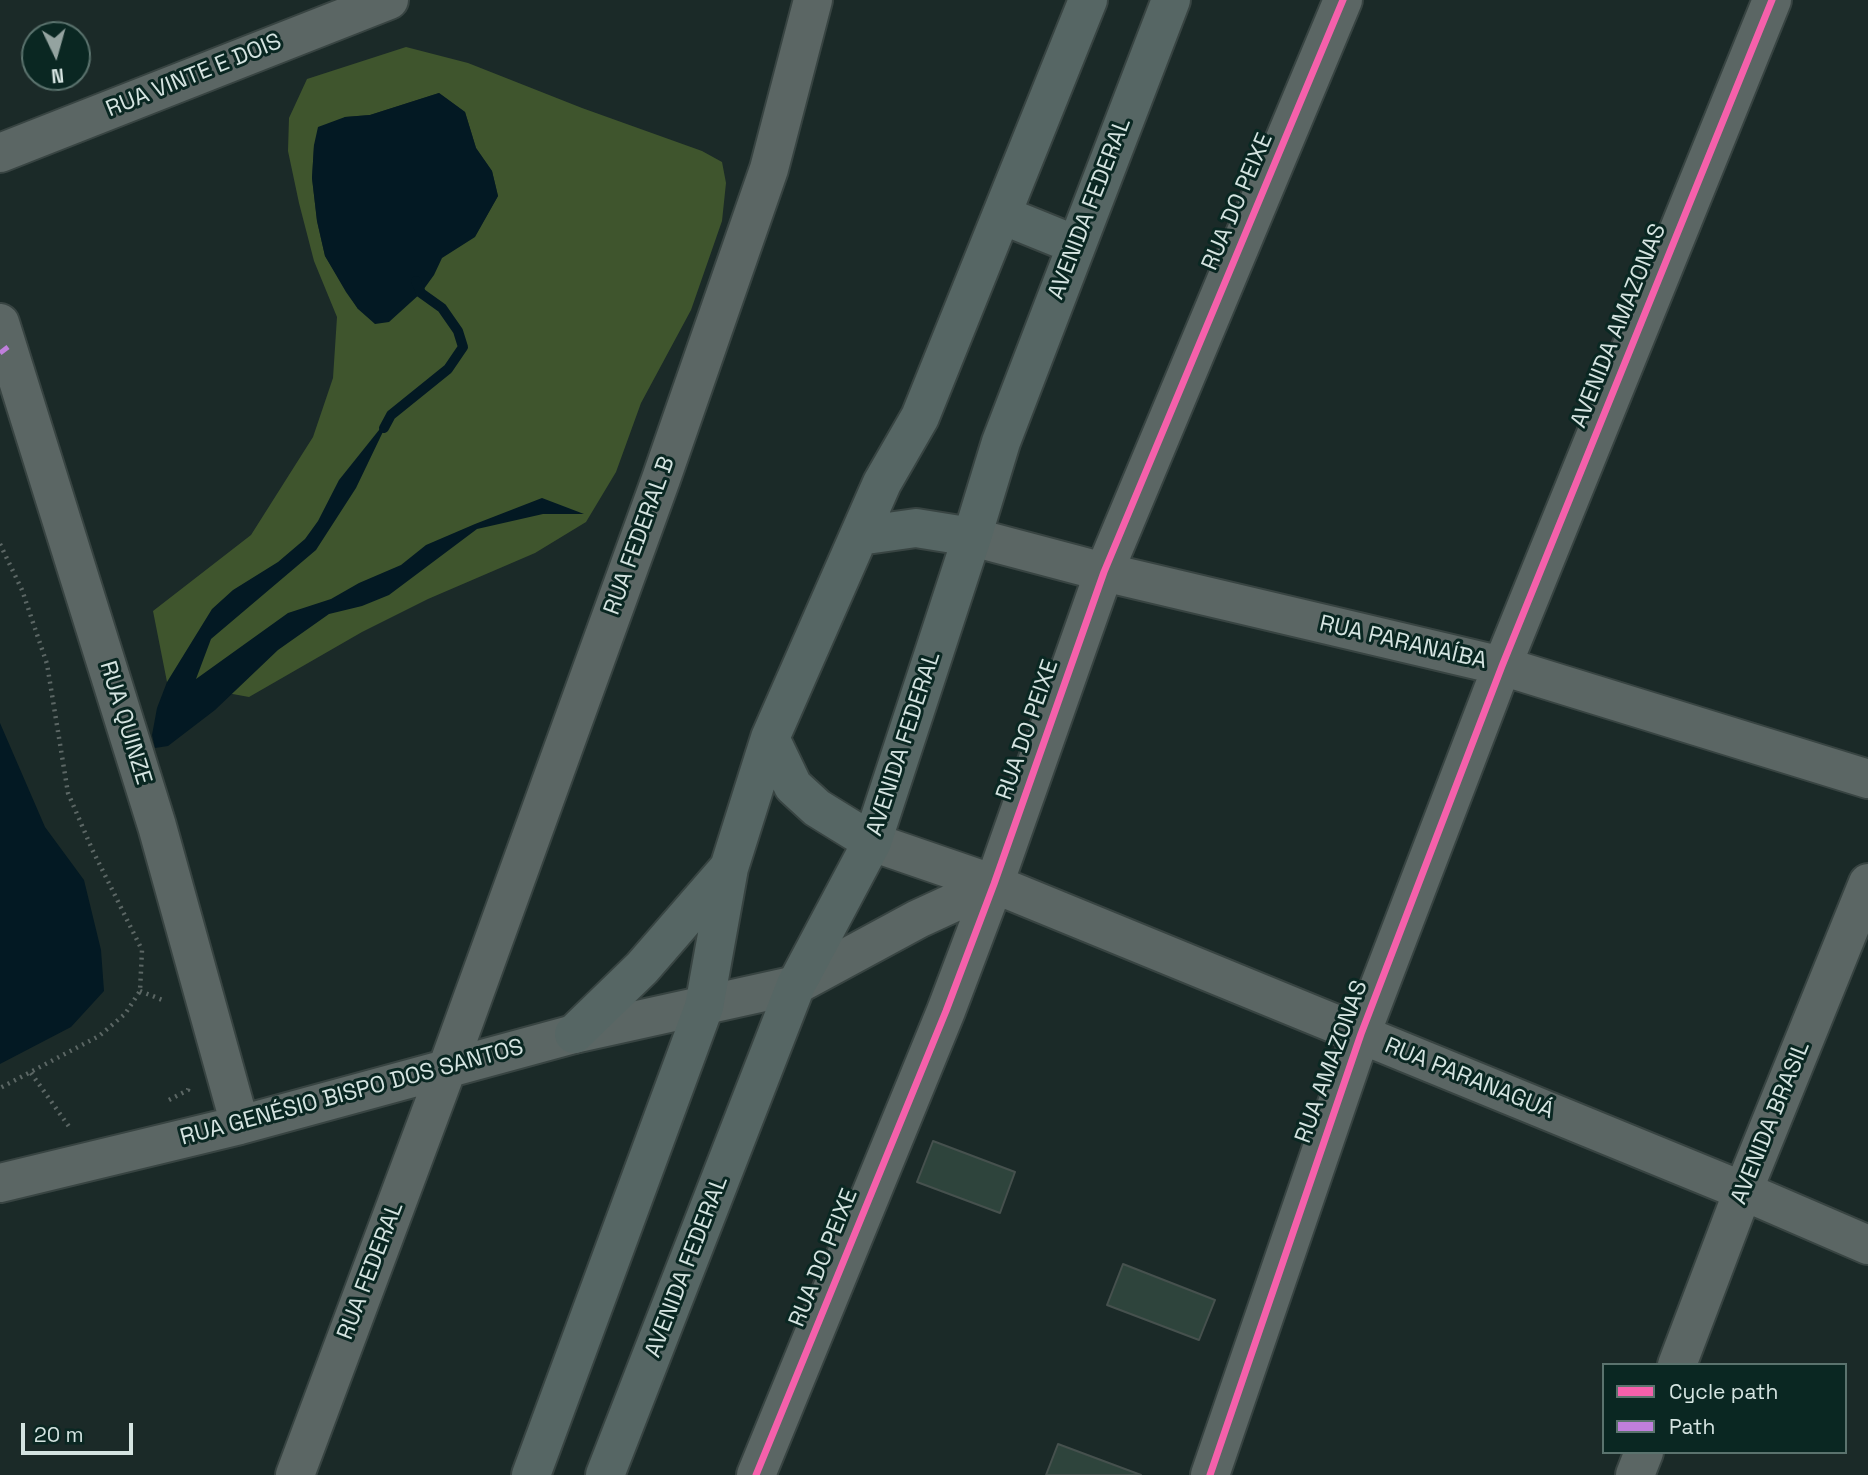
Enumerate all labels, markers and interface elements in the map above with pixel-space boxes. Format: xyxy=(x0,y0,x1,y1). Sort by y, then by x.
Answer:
north arrow xyxy=(21,21,91,91)
street label: RUA VINTE E DOIS xyxy=(102,28,286,124)
text: N xyxy=(50,62,65,88)
street label: AVENIDA FEDERAL xyxy=(1043,114,1137,304)
street label: RUA DO PEIXE xyxy=(1197,129,1279,275)
street label: AVENIDA AMAZONAS xyxy=(1565,220,1673,432)
street label: RUA FEDERAL B xyxy=(599,453,681,619)
street label: RUA PARANAÍBA xyxy=(1317,610,1489,676)
street label: AVENIDA FEDERAL xyxy=(861,648,947,840)
street label: RUA DO PEIXE xyxy=(991,656,1065,804)
street label: RUA QUINZE xyxy=(93,658,157,788)
street label: RUA AMAZONAS xyxy=(1290,977,1374,1147)
street label: RUA PARANAGUÁ xyxy=(1380,1032,1558,1126)
street label: RUA GENÉSIO BISPO DOS SANTOS xyxy=(177,1034,527,1152)
street label: AVENIDA BRASIL xyxy=(1726,1038,1816,1208)
street label: AVENIDA FEDERAL xyxy=(640,1172,734,1362)
street label: RUA DO PEIXE xyxy=(784,1185,864,1331)
street label: RUA FEDERAL xyxy=(332,1198,410,1344)
legend xyxy=(1602,1363,1847,1454)
text: Cycle path xyxy=(1669,1378,1778,1405)
scale bar xyxy=(24,1408,136,1452)
text: Path xyxy=(1669,1413,1715,1440)
text: 20 m xyxy=(34,1421,84,1448)

